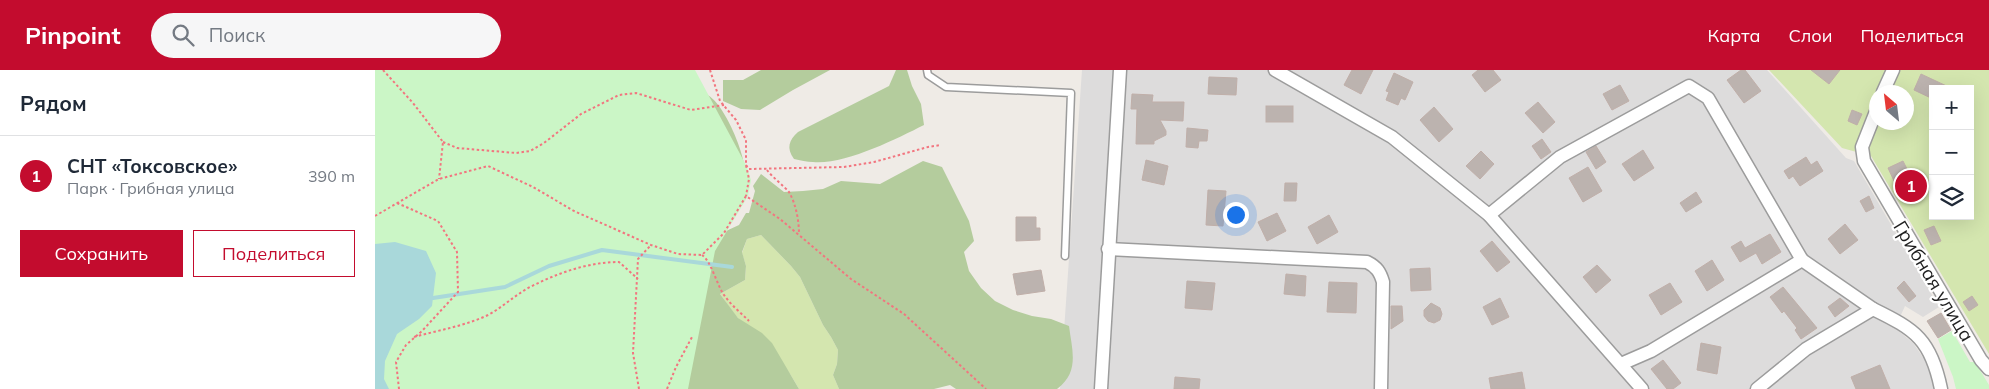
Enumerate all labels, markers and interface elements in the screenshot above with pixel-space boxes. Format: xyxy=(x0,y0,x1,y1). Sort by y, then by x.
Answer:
search box xyxy=(151,13,501,58)
text: Pinpoint xyxy=(25,20,121,50)
icon: search xyxy=(169,21,197,49)
text: Поиск xyxy=(209,23,265,47)
text: Карта xyxy=(1708,24,1760,47)
text: Слои xyxy=(1788,24,1833,47)
text: Поделиться xyxy=(1861,24,1964,47)
north arrow xyxy=(1869,85,1914,130)
map controls xyxy=(1929,85,1974,220)
button: + xyxy=(1929,85,1974,130)
text: Рядом xyxy=(20,90,87,116)
button: − xyxy=(1929,130,1974,175)
text: СНТ «Токсовское» xyxy=(67,154,237,178)
text: 1 xyxy=(31,166,41,186)
text: 390 m xyxy=(308,166,355,186)
pin: 1 xyxy=(1895,167,1927,205)
button: layers xyxy=(1929,175,1974,220)
text: Парк · Грибная улица xyxy=(67,178,235,198)
your location xyxy=(1223,202,1249,228)
street label: Грибная улица xyxy=(1889,216,1979,346)
button: Сохранить xyxy=(20,230,183,277)
button: Поделиться xyxy=(193,230,355,277)

